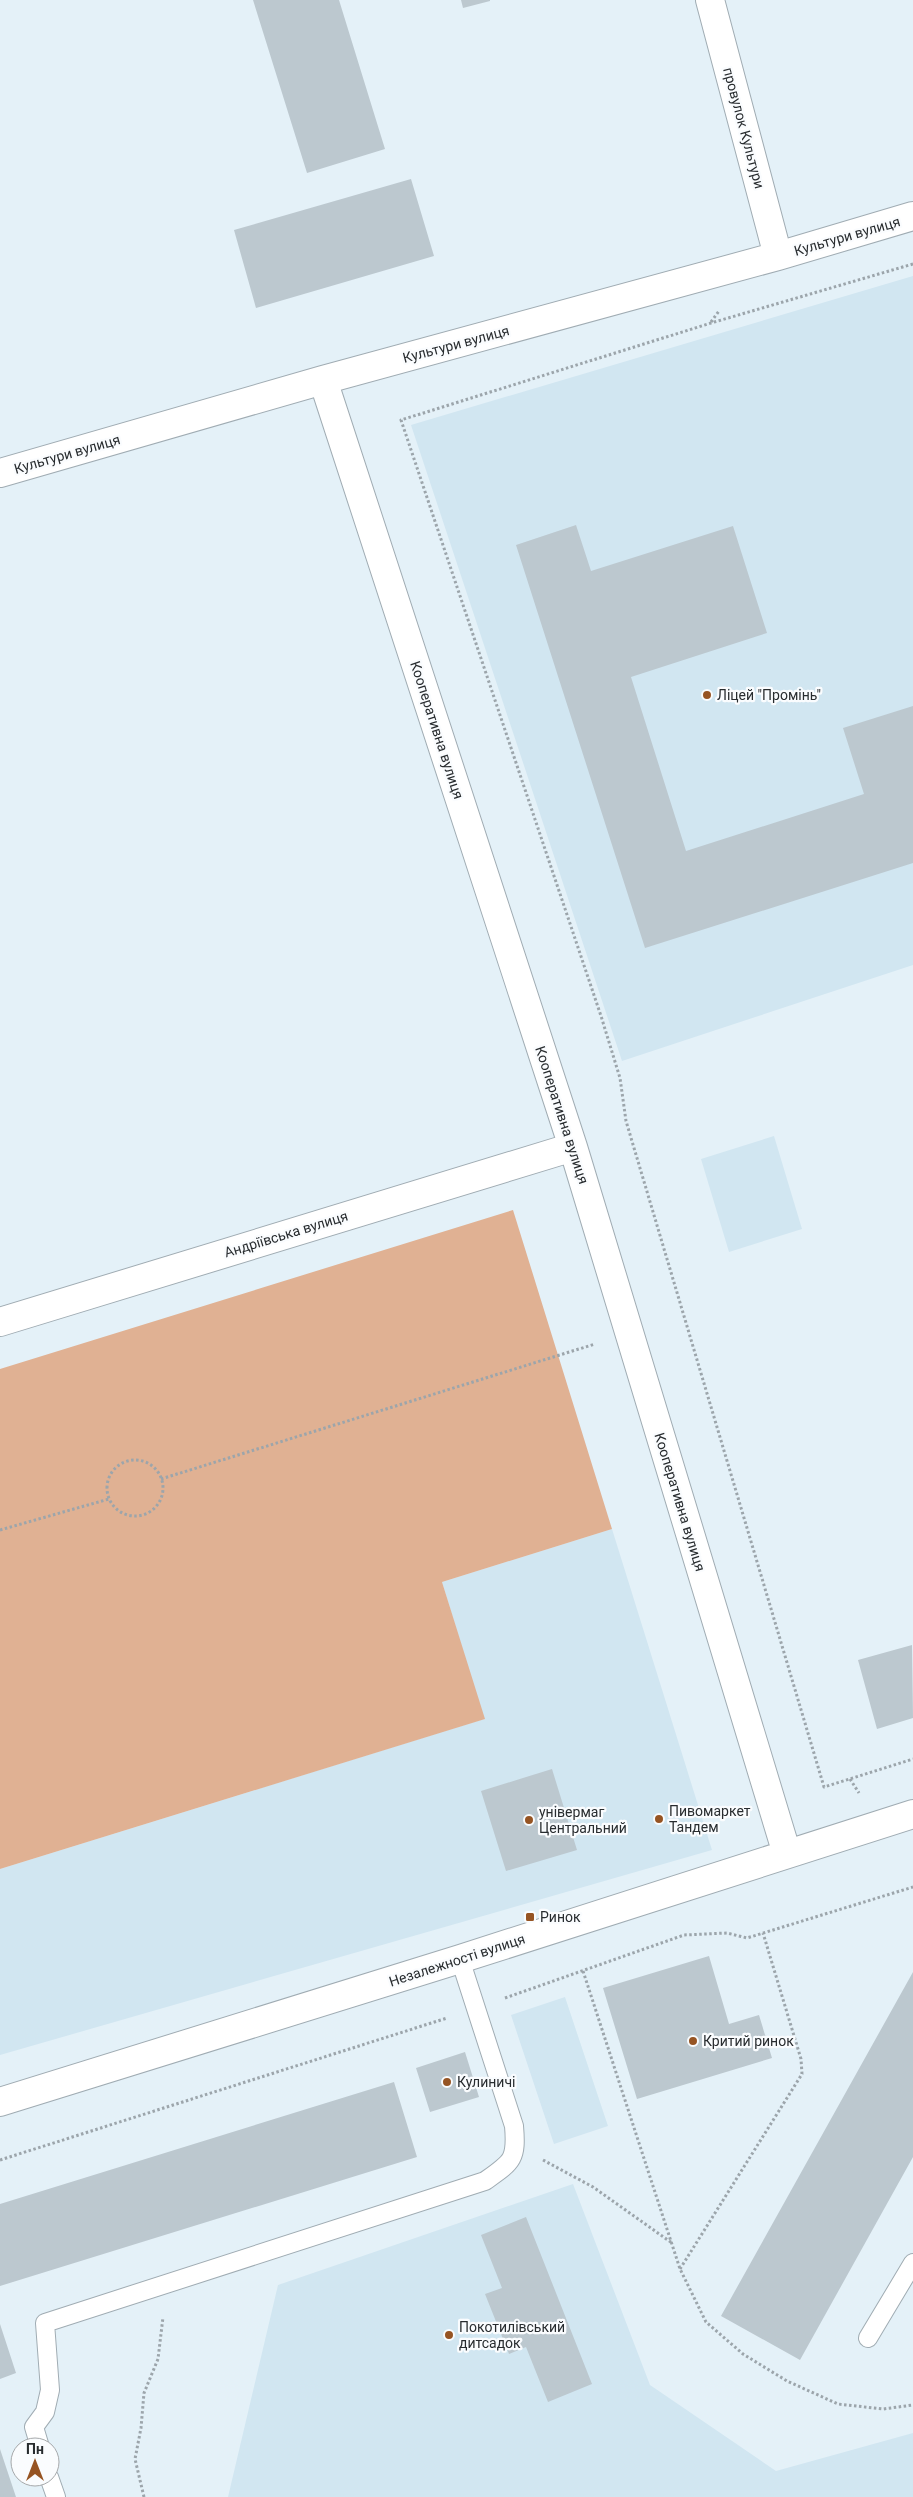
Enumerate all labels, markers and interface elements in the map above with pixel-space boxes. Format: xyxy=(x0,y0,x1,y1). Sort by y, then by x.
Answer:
street label: провулок Культури xyxy=(720,66,768,190)
street label: Культури вулиця xyxy=(792,213,902,259)
street label: Культури вулиця xyxy=(401,322,511,366)
street label: Культури вулиця xyxy=(12,431,122,477)
street label: Кооперативна вулиця xyxy=(407,659,467,801)
place label: Ліцей "Промінь" xyxy=(717,687,821,703)
marker: Ліцей "Промінь" xyxy=(701,689,713,701)
street label: Кооперативна вулиця xyxy=(532,1044,592,1186)
street label: Андріївська вулиця xyxy=(222,1208,350,1260)
street label: Кооперативна вулиця xyxy=(651,1431,709,1573)
place label: Пивомаркет Тандем xyxy=(669,1803,751,1835)
place label: універмаг Центральний xyxy=(539,1804,627,1836)
marker: Пивомаркет Тандем xyxy=(653,1813,665,1825)
marker: універмаг Центральний xyxy=(523,1814,535,1826)
place label: Ринок xyxy=(540,1909,581,1925)
marker: Ринок xyxy=(524,1911,536,1923)
street label: Незалежності вулиця xyxy=(387,1930,527,1990)
place label: Критий ринок xyxy=(703,2033,794,2049)
marker: Критий ринок xyxy=(687,2035,699,2047)
place label: Кулиничі xyxy=(457,2074,515,2090)
marker: Кулиничі xyxy=(441,2076,453,2088)
place label: Покотилівський дитсадок xyxy=(459,2319,565,2351)
marker: Покотилівський дитсадок xyxy=(443,2329,455,2341)
north arrow xyxy=(10,2437,60,2487)
text: Пн xyxy=(26,2441,44,2457)

